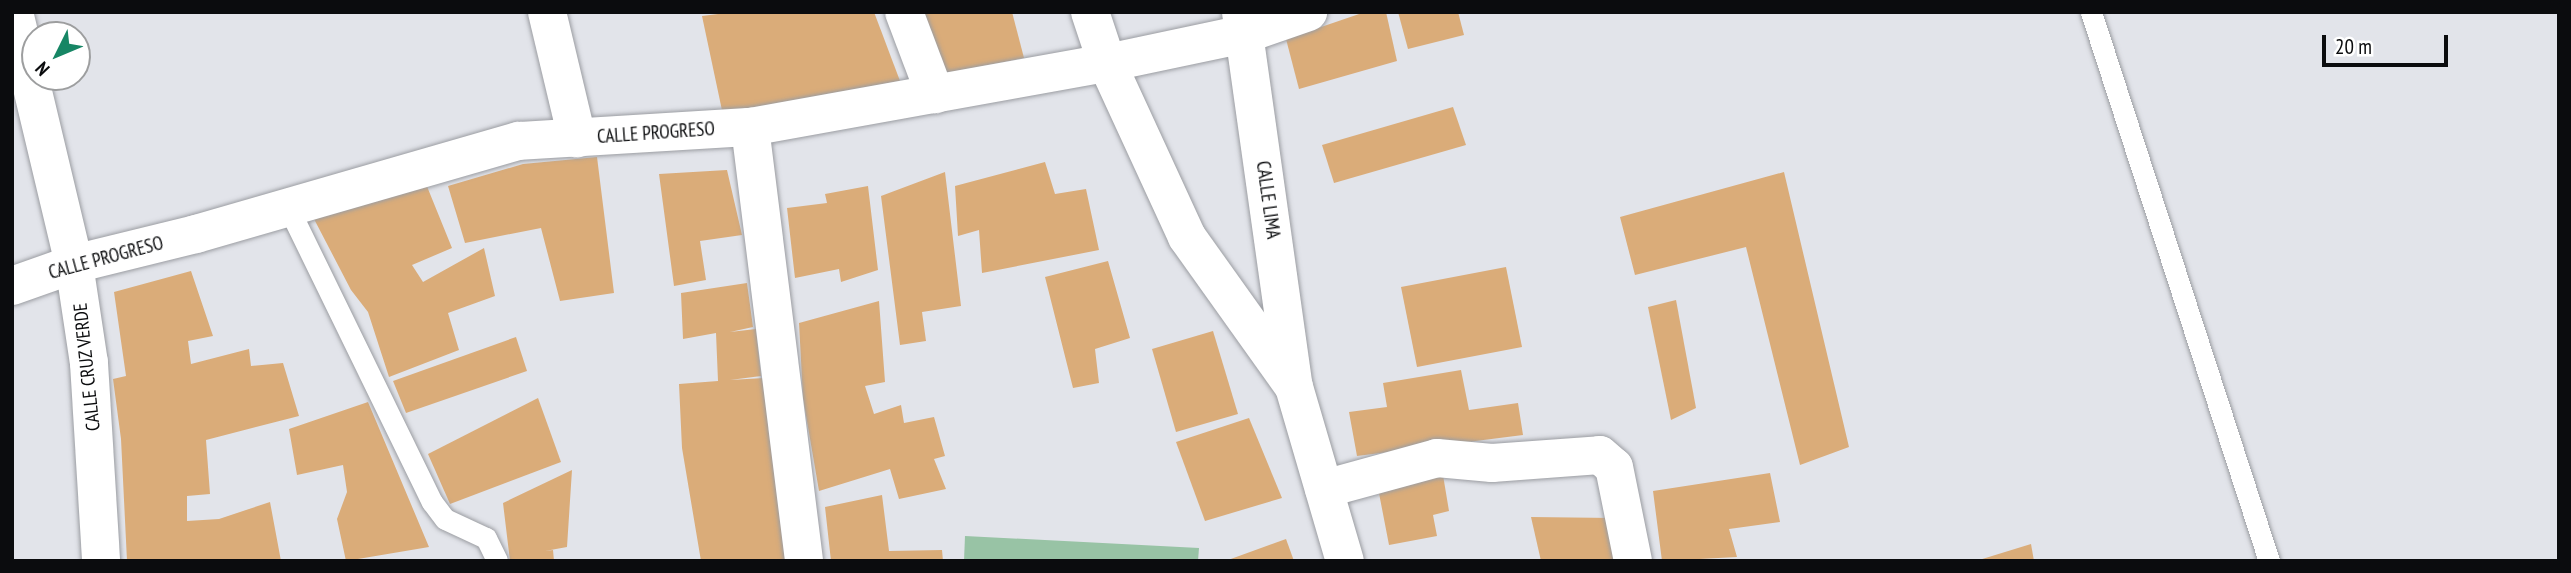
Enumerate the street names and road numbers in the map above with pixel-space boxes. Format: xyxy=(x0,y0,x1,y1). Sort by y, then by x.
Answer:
street label: CALLE PROGRESO xyxy=(596,118,716,148)
street label: CALLE LIMA xyxy=(1251,160,1285,240)
street label: CALLE PROGRESO xyxy=(46,232,166,284)
street label: CALLE CRUZ VERDE xyxy=(69,301,105,433)

